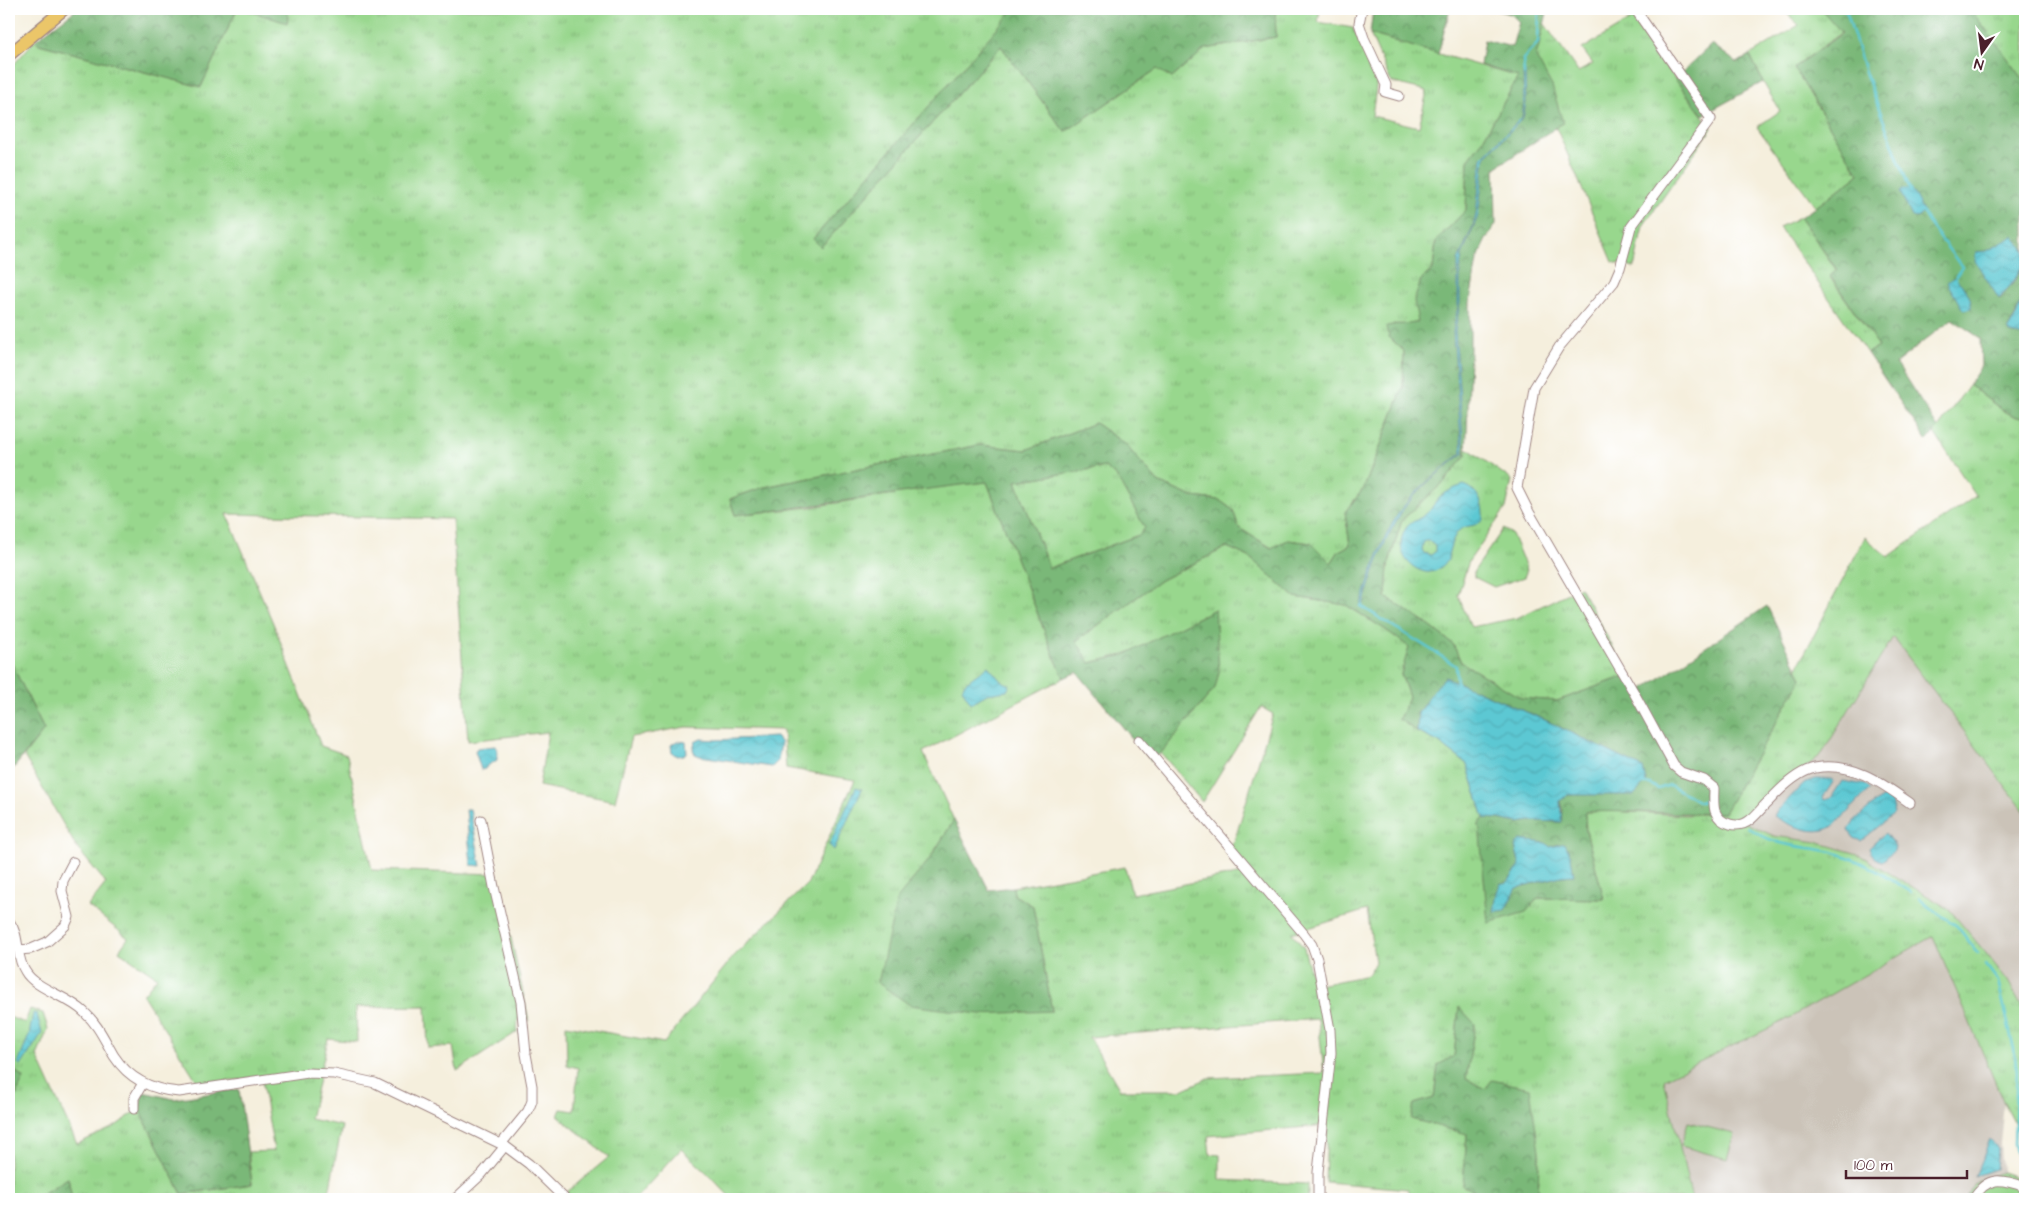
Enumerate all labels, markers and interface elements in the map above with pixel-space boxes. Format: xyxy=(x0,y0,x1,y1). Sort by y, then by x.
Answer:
north arrow xyxy=(1956,28,2006,78)
text: N xyxy=(1972,53,1986,74)
scale bar xyxy=(1846,1148,1968,1180)
text: 100 m xyxy=(1854,1155,1893,1176)

